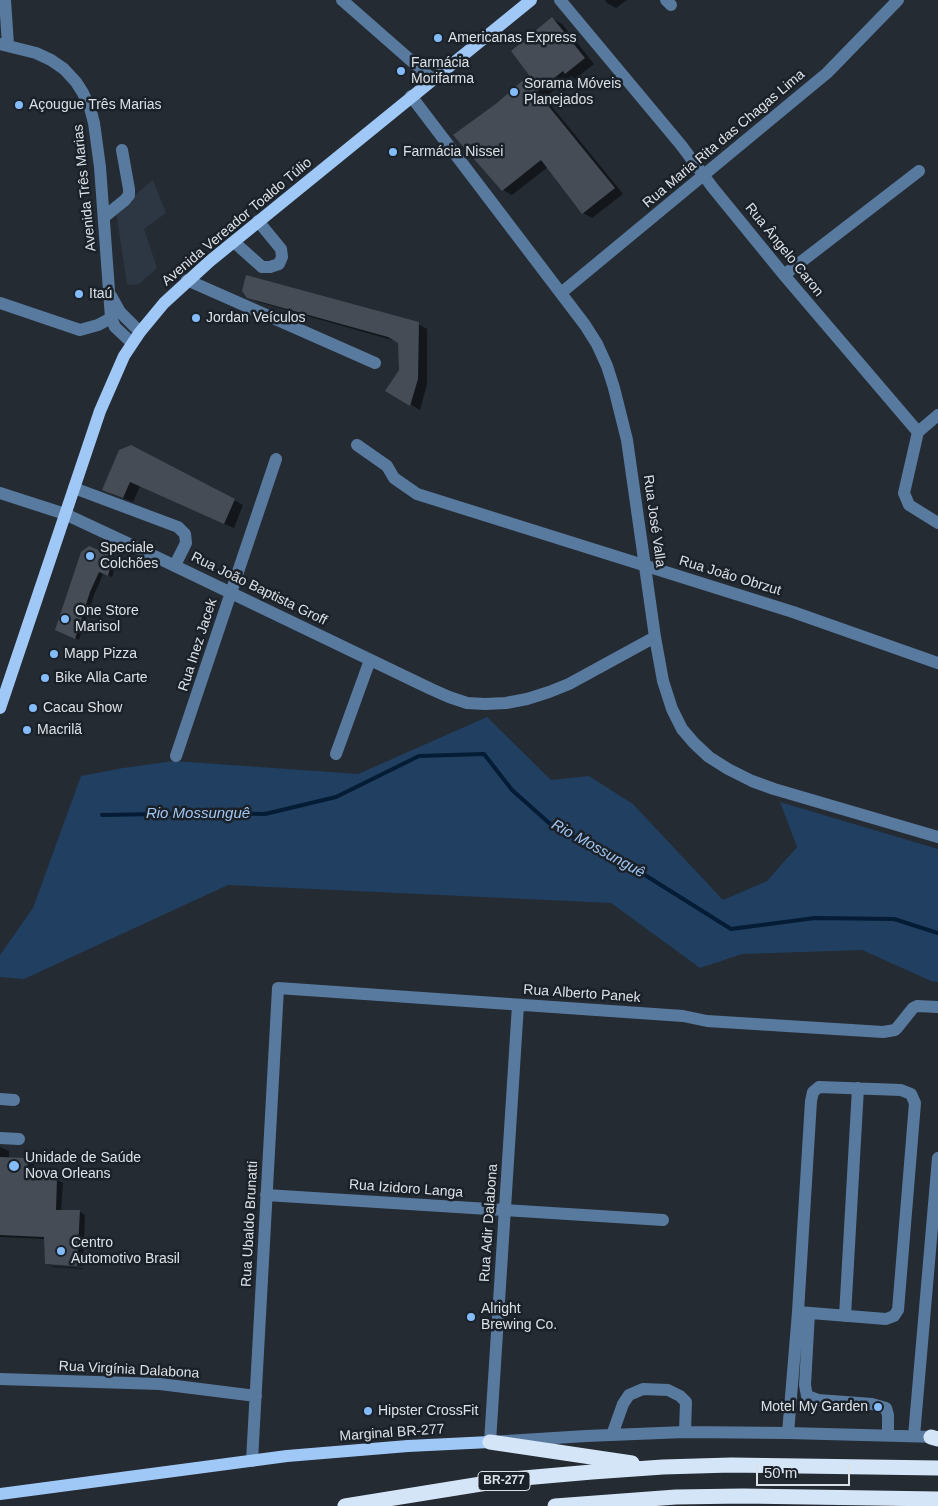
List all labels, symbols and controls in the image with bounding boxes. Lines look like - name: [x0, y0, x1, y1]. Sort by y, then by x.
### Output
- place label: Americanas Express: [448, 30, 576, 46]
- marker: Americanas Express: [432, 32, 444, 44]
- place label: Farmácia Morifarma: [411, 55, 474, 88]
- marker: Farmácia Morifarma: [395, 65, 407, 77]
- street label: Rua Maria Rita das Chagas Lima: [640, 66, 808, 212]
- place label: Sorama Móveis Planejados: [524, 76, 621, 108]
- marker: Sorama Móveis Planejados: [508, 86, 520, 98]
- place label: Açougue Três Marias: [29, 97, 162, 113]
- marker: Açougue Três Marias: [13, 99, 25, 111]
- street label: Avenida Três Marias: [70, 124, 100, 252]
- place label: Farmácia Nissei: [403, 144, 503, 160]
- marker: Farmácia Nissei: [387, 146, 399, 158]
- street label: Avenida Vereador Toaldo Túlio: [159, 154, 315, 290]
- street label: Rua Ângelo Caron: [741, 200, 827, 300]
- place label: Itaú: [89, 286, 112, 302]
- marker: Itaú: [73, 288, 85, 300]
- place label: Jordan Veículos: [206, 310, 306, 326]
- marker: Jordan Veículos: [190, 312, 202, 324]
- street label: Rua José Valla: [639, 474, 669, 568]
- place label: Speciale Colchões: [100, 540, 158, 572]
- street label: Rua João Baptista Groff: [188, 549, 330, 629]
- marker: Speciale Colchões: [84, 550, 96, 562]
- street label: Rua João Obrzut: [677, 552, 783, 600]
- street label: Rua Inez Jacek: [175, 597, 221, 693]
- place label: One Store Marisol: [75, 603, 139, 636]
- marker: One Store Marisol: [59, 613, 71, 625]
- place label: Mapp Pizza: [64, 646, 137, 662]
- marker: Mapp Pizza: [48, 648, 60, 660]
- place label: Bike Alla Carte: [55, 670, 148, 686]
- marker: Bike Alla Carte: [39, 672, 51, 684]
- place label: Cacau Show: [43, 700, 122, 716]
- marker: Cacau Show: [27, 702, 39, 714]
- place label: Macrilã: [37, 722, 82, 738]
- marker: Macrilã: [21, 724, 33, 736]
- water label: Rio Mossunguê: [146, 805, 250, 823]
- water label: Rio Mossunguê: [548, 816, 648, 882]
- street label: Rua Alberto Panek: [523, 982, 641, 1006]
- place label: Unidade de Saúde Nova Orleans: [25, 1150, 141, 1182]
- marker: Unidade de Saúde Nova Orleans: [7, 1159, 21, 1173]
- street label: Rua Ubaldo Brunatti: [238, 1161, 262, 1287]
- street label: Rua Adir Dalabona: [476, 1163, 502, 1283]
- street label: Rua Izidoro Langa: [348, 1177, 464, 1201]
- place label: Centro Automotivo Brasil: [71, 1235, 180, 1268]
- marker: Centro Automotivo Brasil: [55, 1245, 67, 1257]
- place label: Alright Brewing Co.: [481, 1301, 557, 1334]
- marker: Alright Brewing Co.: [465, 1311, 477, 1323]
- street label: Rua Virgínia Dalabona: [58, 1358, 200, 1382]
- place label: Motel My Garden: [761, 1399, 868, 1415]
- marker: Motel My Garden: [872, 1401, 884, 1413]
- place label: Hipster CrossFit: [378, 1403, 478, 1419]
- marker: Hipster CrossFit: [362, 1405, 374, 1417]
- street label: Marginal BR-277: [339, 1421, 445, 1445]
- scale bar: [758, 1454, 852, 1486]
- text: 50 m: [764, 1464, 797, 1481]
- road number: BR-277: [478, 1472, 530, 1490]

